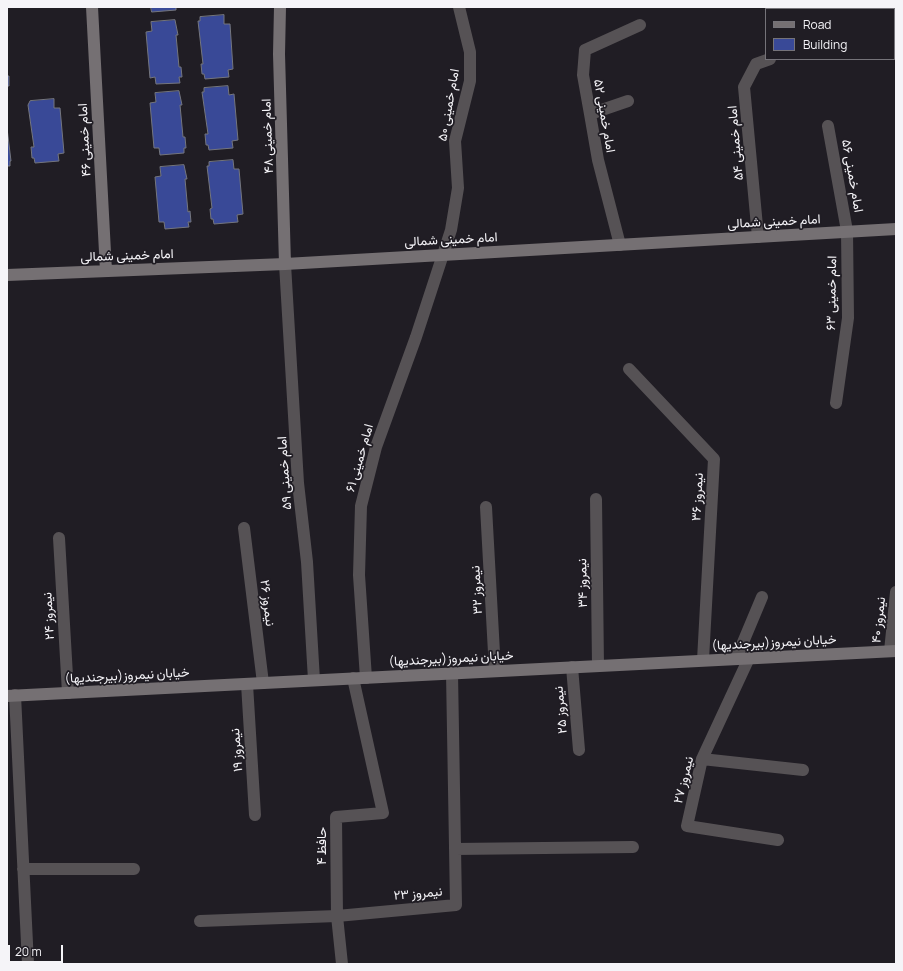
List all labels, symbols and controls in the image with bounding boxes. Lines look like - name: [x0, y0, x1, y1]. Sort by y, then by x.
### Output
- legend: [765, 8, 895, 60]
- text: Road: [803, 16, 831, 33]
- text: Building: [803, 36, 847, 53]
- street label: امام خمینی ۵۰: [435, 68, 463, 142]
- street label: امام خمینی ۵۲: [590, 78, 618, 154]
- street label: امام خمینی ۴۸: [259, 98, 277, 174]
- street label: امام خمینی ۴۶: [75, 103, 95, 177]
- street label: امام خمینی ۵۴: [725, 105, 747, 181]
- street label: امام خمینی ۵۶: [838, 138, 866, 214]
- street label: امام خمینی شمالی: [727, 212, 821, 232]
- street label: امام خمینی شمالی: [404, 230, 498, 250]
- street label: امام خمینی شمالی: [80, 247, 174, 265]
- street label: امام خمینی ۶۳: [824, 255, 840, 331]
- street label: امام خمینی ۶۱: [343, 422, 377, 494]
- street label: امام خمینی ۵۹: [275, 436, 295, 510]
- street label: نیمروز ۳۶: [689, 472, 707, 522]
- street label: نیمروز ۳۴: [575, 558, 591, 608]
- street label: نیمروز ۳۲: [468, 565, 486, 615]
- street label: نیمروز ۲۶: [256, 579, 278, 627]
- street label: نیمروز ۲۴: [40, 592, 58, 640]
- street label: نیمروز ۴۰: [869, 596, 889, 644]
- street label: خیابان نیمروز(بیرجندیها): [711, 632, 837, 654]
- street label: خیابان نیمروز(بیرجندیها): [388, 648, 514, 670]
- street label: خیابان نیمروز(بیرجندیها): [64, 665, 190, 687]
- street label: نیمروز ۲۵: [551, 685, 571, 735]
- street label: نیمروز ۱۹: [228, 728, 246, 772]
- street label: نیمروز ۲۷: [671, 755, 697, 805]
- street label: حافظ ۴: [314, 827, 330, 865]
- street label: نیمروز ۲۳: [393, 884, 443, 904]
- scale bar: [10, 937, 65, 963]
- text: 20 m: [15, 943, 42, 960]

